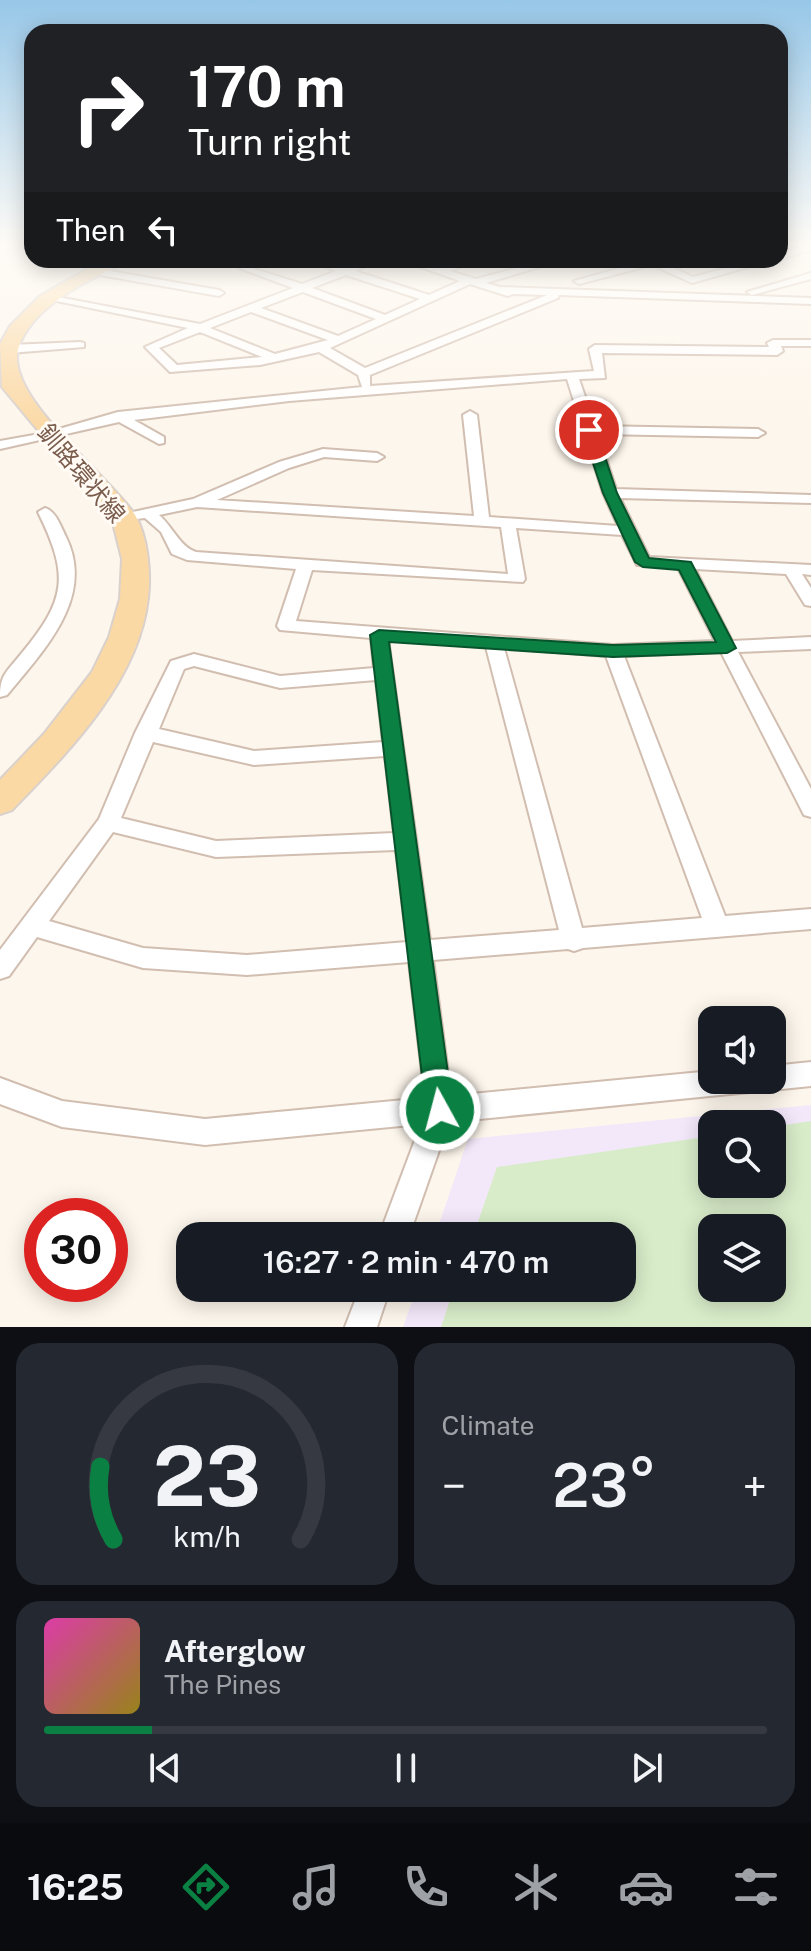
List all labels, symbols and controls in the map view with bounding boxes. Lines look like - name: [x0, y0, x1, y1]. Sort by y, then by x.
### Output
- text: 170 m: [188, 54, 345, 120]
- icon: right: [56, 56, 160, 160]
- text: Turn right: [188, 121, 351, 163]
- icon: left: [141, 208, 185, 252]
- text: Then: [56, 212, 125, 248]
- pin: [555, 396, 623, 464]
- icon: arrive: [567, 408, 611, 452]
- street label: 釧路環状線: [33, 418, 131, 528]
- map controls: [698, 1006, 786, 1302]
- button: sound: [698, 1006, 786, 1094]
- position arrow: [398, 1068, 482, 1152]
- button: search: [698, 1110, 786, 1198]
- speed limit sign: 30: [24, 1198, 128, 1302]
- button: layers: [698, 1214, 786, 1302]
- text: 16:27 · 2 min · 470 m: [263, 1244, 549, 1280]
- text: Climate: [442, 1410, 535, 1441]
- text: 23: [153, 1427, 261, 1525]
- text: 23°: [552, 1450, 656, 1521]
- text: −: [442, 1460, 466, 1512]
- text: +: [743, 1460, 767, 1512]
- text: km/h: [173, 1520, 240, 1553]
- text: Afterglow: [164, 1633, 306, 1669]
- text: The Pines: [164, 1669, 281, 1700]
- icon: previous: [143, 1746, 187, 1790]
- icon: pause: [384, 1746, 428, 1790]
- icon: next: [625, 1746, 669, 1790]
- icon: directions: [178, 1859, 234, 1915]
- icon: music: [288, 1859, 344, 1915]
- icon: phone: [398, 1859, 454, 1915]
- icon: climate: [508, 1859, 564, 1915]
- icon: car: [618, 1859, 674, 1915]
- icon: filters: [728, 1859, 784, 1915]
- text: 16:25: [27, 1866, 124, 1908]

